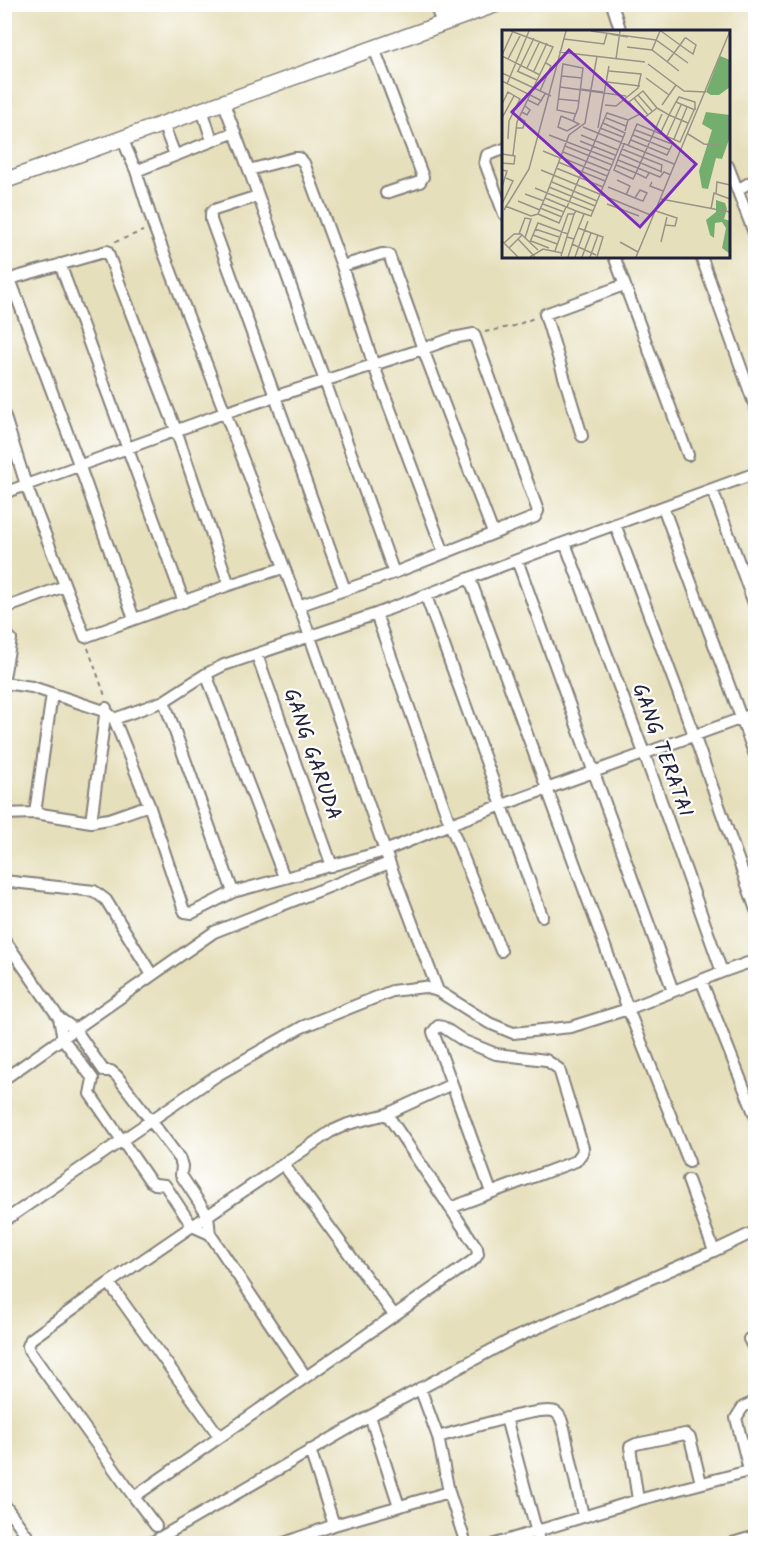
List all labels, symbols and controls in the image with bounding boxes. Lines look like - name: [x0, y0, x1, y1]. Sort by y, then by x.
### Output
- inset map: [502, 30, 730, 258]
- street label: GANG TERATAI: [622, 679, 701, 822]
- street label: GANG GARUDA: [274, 684, 350, 825]

